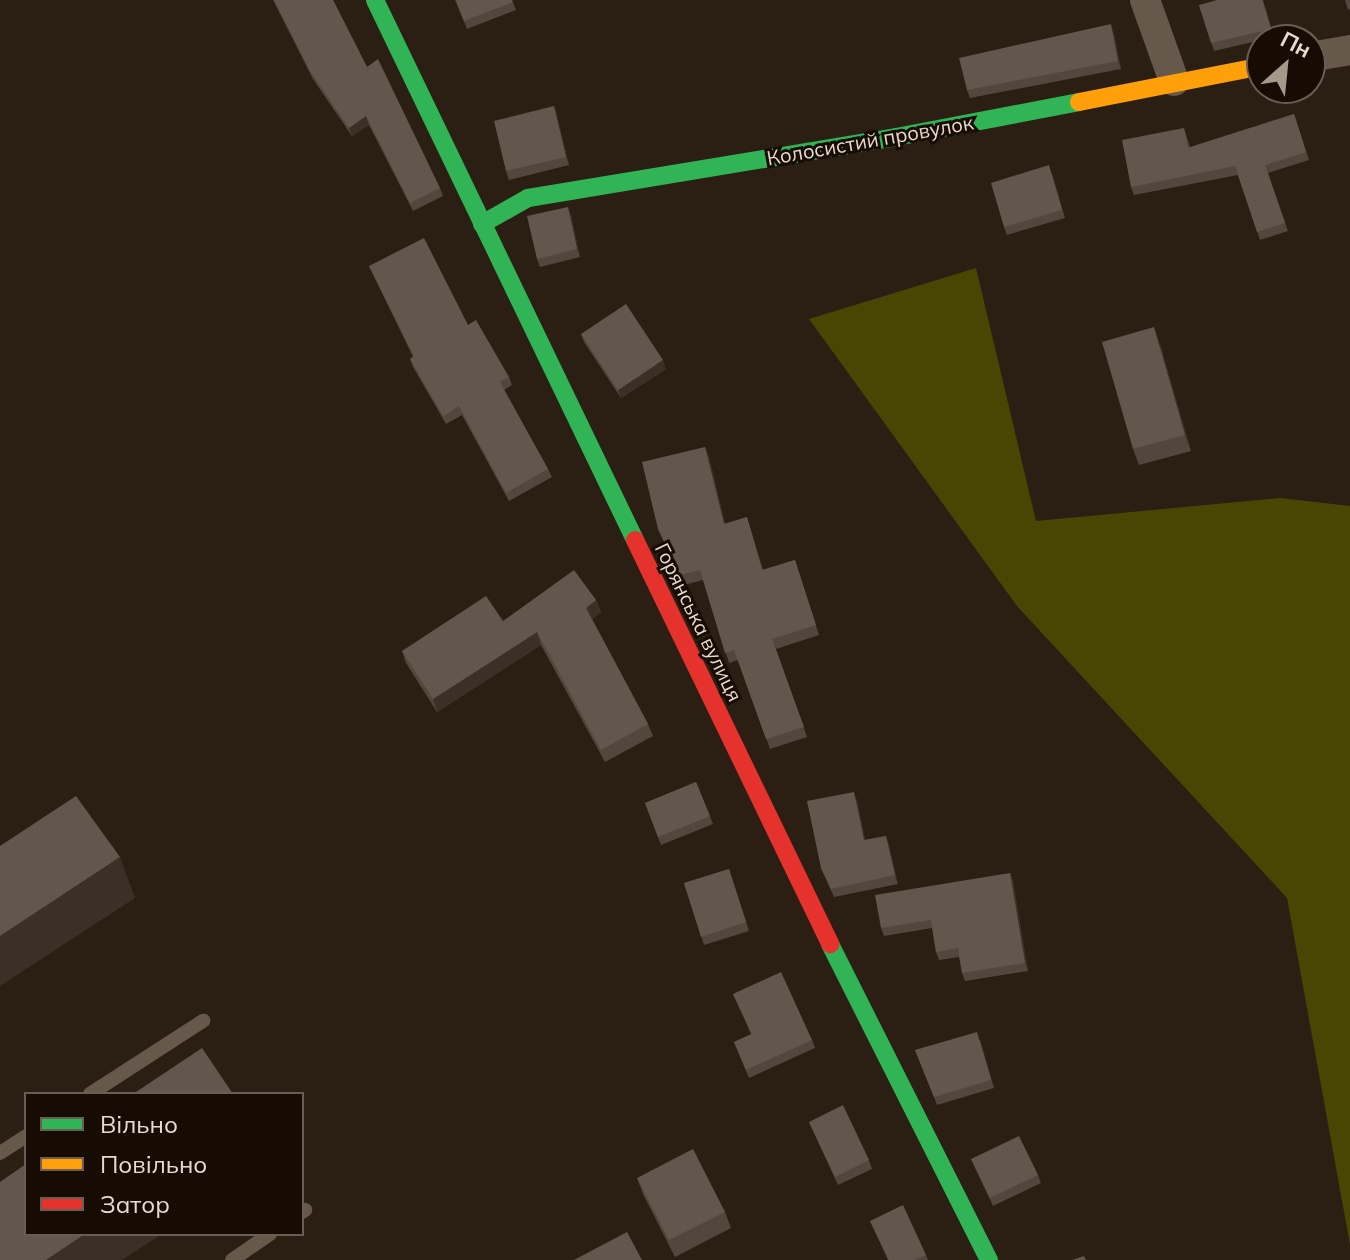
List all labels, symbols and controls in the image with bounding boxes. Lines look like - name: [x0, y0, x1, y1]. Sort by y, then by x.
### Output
- north arrow: [1246, 24, 1326, 104]
- text: Пн: [1276, 25, 1316, 64]
- street label: Колосистий провулок: [765, 110, 975, 170]
- street label: Горянська вулиця: [650, 539, 748, 705]
- legend: [24, 1092, 304, 1236]
- text: Вільно: [100, 1109, 178, 1139]
- text: Повільно: [100, 1149, 207, 1179]
- text: Затор: [100, 1189, 170, 1219]

